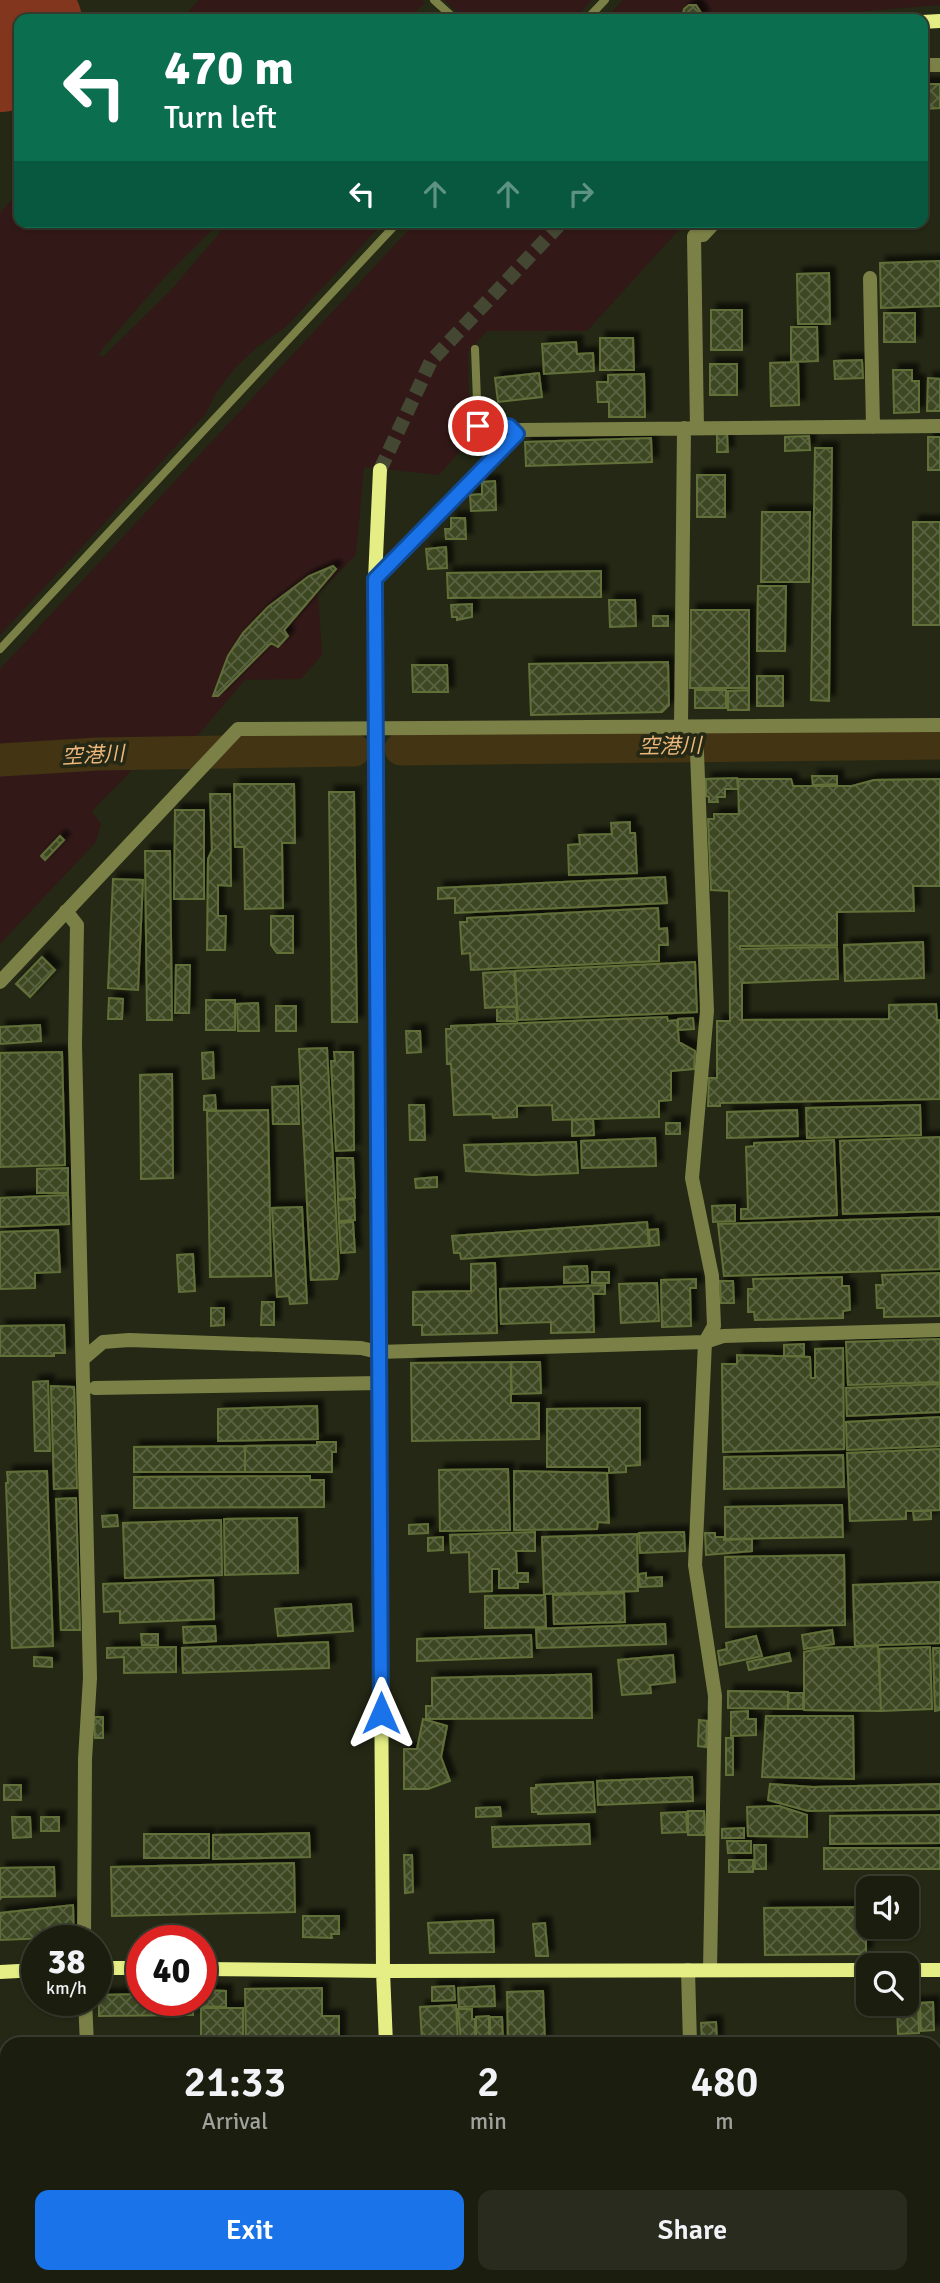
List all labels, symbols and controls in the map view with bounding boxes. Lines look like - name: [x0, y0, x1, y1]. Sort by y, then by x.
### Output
- text: 470 m: [164, 38, 294, 98]
- icon: left: [49, 42, 140, 133]
- text: Turn left: [164, 98, 277, 137]
- icon: left: [343, 175, 381, 213]
- icon: ahead: [416, 175, 454, 213]
- icon: ahead: [489, 175, 527, 213]
- icon: right: [562, 175, 600, 213]
- pin: [448, 396, 508, 456]
- icon: arrive: [459, 407, 497, 445]
- water label: 空港川: [638, 732, 704, 760]
- water label: 空港川: [61, 740, 127, 770]
- position arrow: [344, 1676, 418, 1750]
- map controls: [856, 1876, 919, 2016]
- button: sound: [856, 1876, 919, 1939]
- speed limit sign: 40: [126, 1925, 217, 2016]
- text: 38: [48, 1940, 85, 1983]
- button: search: [856, 1953, 919, 2016]
- text: km/h: [46, 1977, 87, 1999]
- text: 21:33: [184, 2057, 286, 2108]
- text: 2: [477, 2057, 500, 2108]
- text: 480: [690, 2057, 758, 2108]
- text: Arrival: [202, 2107, 268, 2136]
- text: min: [470, 2107, 507, 2136]
- text: m: [715, 2107, 734, 2136]
- button: Exit: [35, 2190, 464, 2270]
- button: Share: [478, 2190, 907, 2270]

